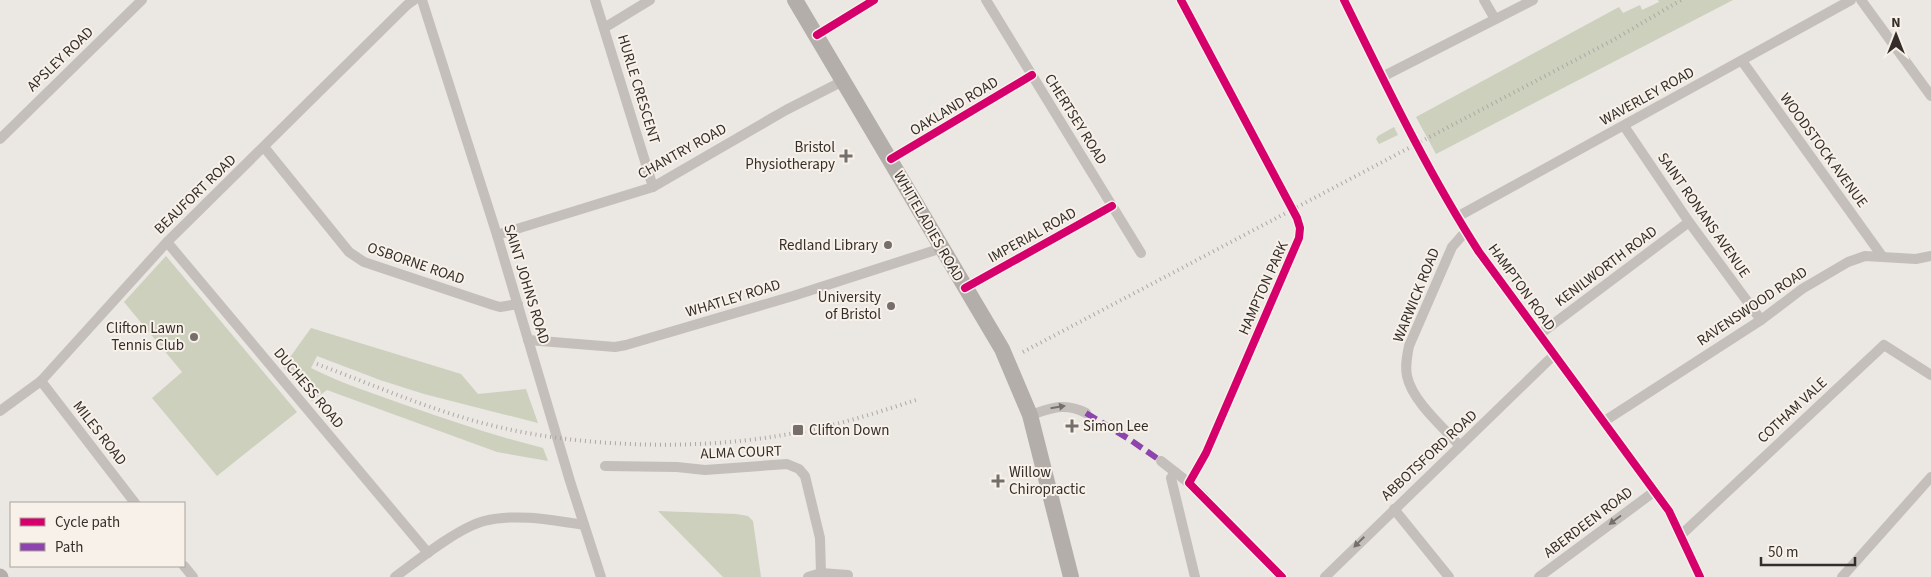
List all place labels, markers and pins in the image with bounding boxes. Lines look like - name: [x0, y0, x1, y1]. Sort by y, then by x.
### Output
- place label: Bristol Physiotherapy: [745, 137, 835, 175]
- marker: Bristol Physiotherapy: [839, 149, 853, 163]
- place label: Redland Library: [779, 235, 878, 256]
- marker: Redland Library: [882, 239, 894, 251]
- place label: University of Bristol: [818, 287, 881, 325]
- marker: University of Bristol: [885, 300, 897, 312]
- place label: Clifton Lawn Tennis Club: [106, 318, 184, 356]
- marker: Clifton Lawn Tennis Club: [188, 331, 200, 343]
- place label: Simon Lee: [1083, 416, 1148, 437]
- marker: Simon Lee: [1065, 419, 1079, 433]
- place label: Clifton Down: [809, 420, 889, 441]
- marker: Clifton Down: [791, 423, 805, 437]
- place label: Willow Chiropractic: [1009, 462, 1086, 500]
- marker: Willow Chiropractic: [991, 474, 1005, 488]

